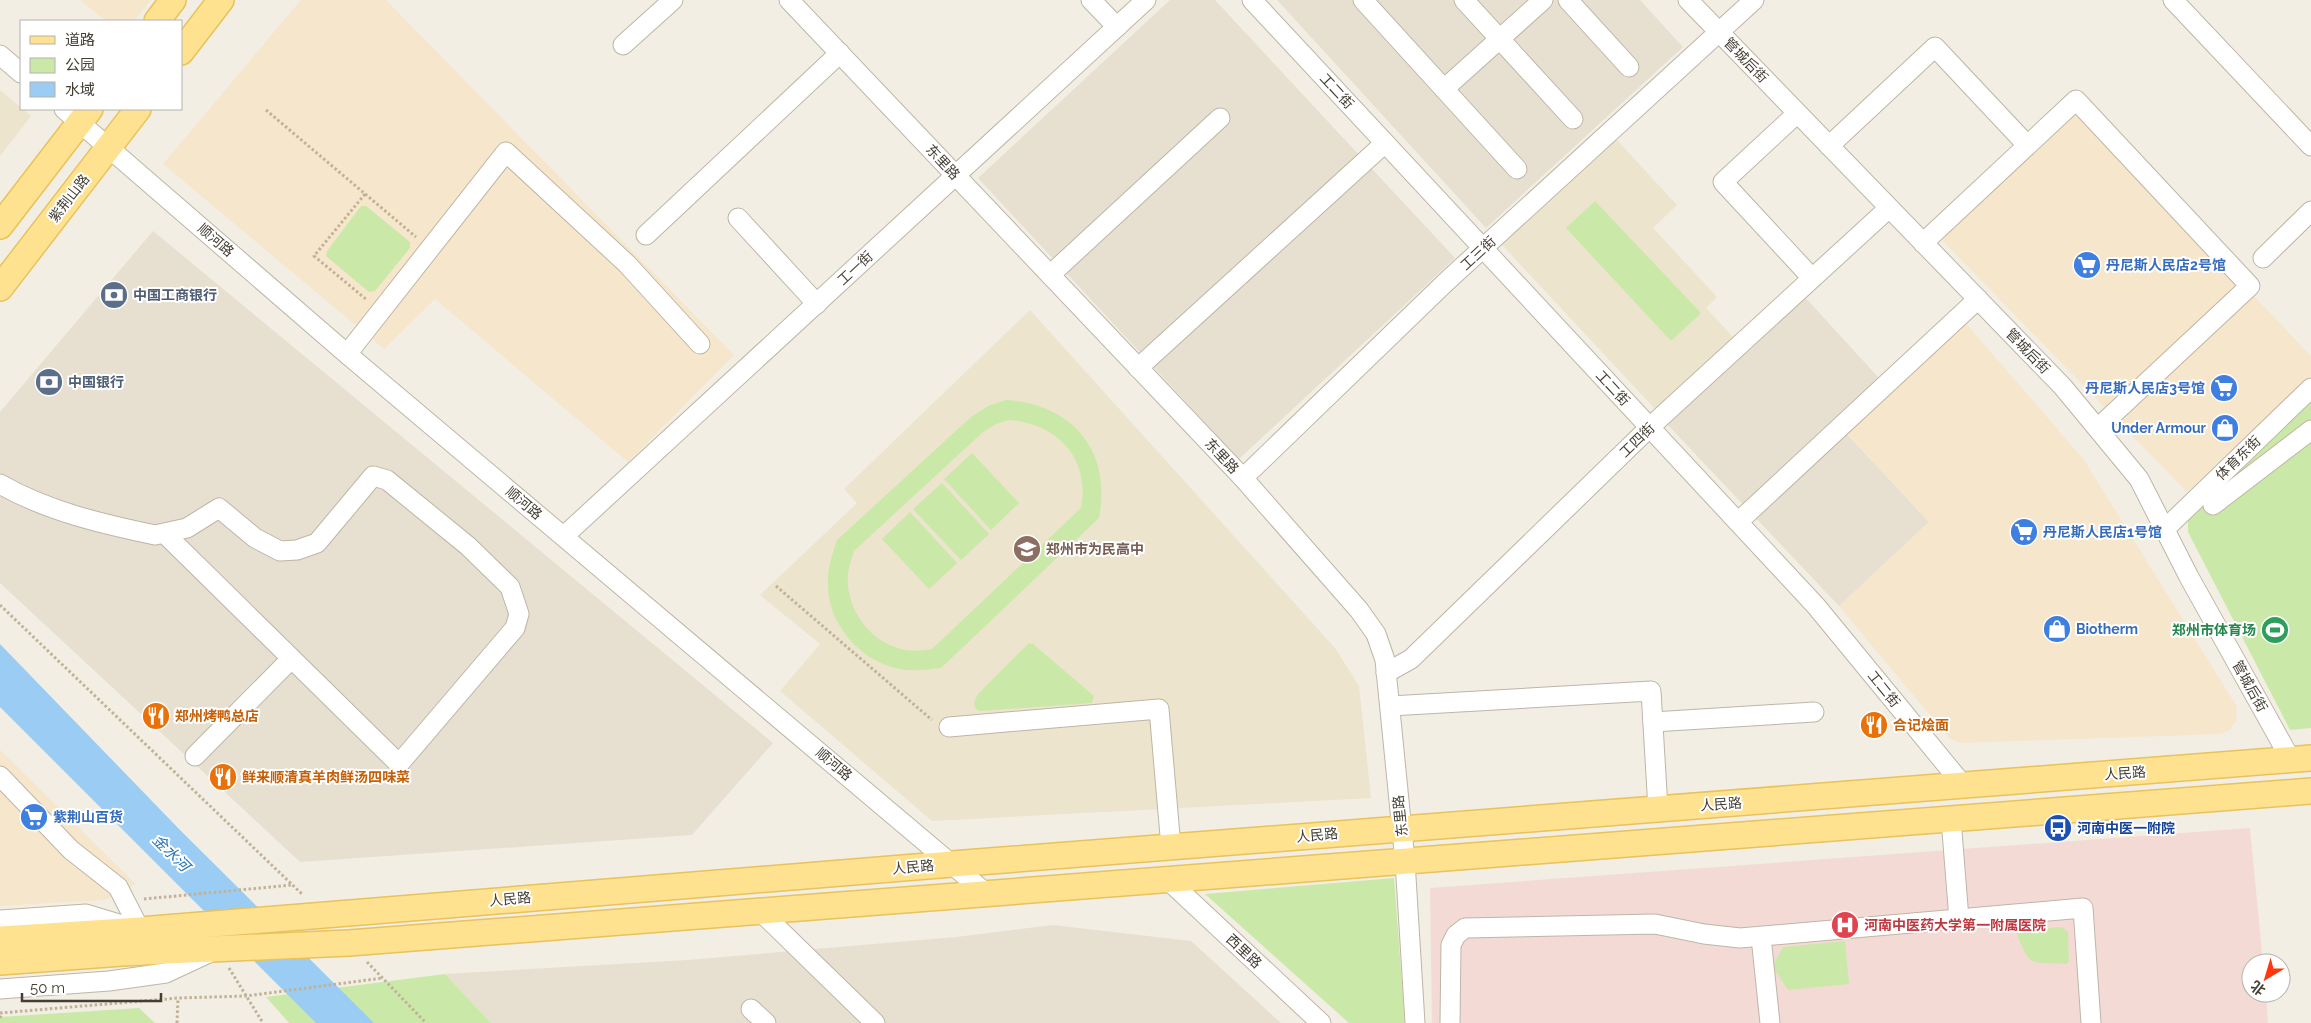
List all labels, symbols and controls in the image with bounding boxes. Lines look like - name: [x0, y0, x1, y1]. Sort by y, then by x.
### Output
- legend: [20, 20, 182, 110]
- text: 道路: [65, 31, 95, 49]
- street label: 管城后街: [1721, 34, 1771, 86]
- text: 公园: [65, 56, 95, 74]
- street label: 工二街: [1317, 70, 1357, 112]
- text: 水域: [65, 81, 95, 99]
- street label: 东里路: [923, 141, 963, 183]
- street label: 紫荆山路: [45, 171, 93, 225]
- street label: 顺河路: [195, 220, 237, 260]
- street label: 工三街: [1457, 233, 1499, 273]
- street label: 工一街: [834, 248, 876, 288]
- supermarket icon: 丹尼斯人民店2号馆: [2072, 250, 2102, 280]
- place label: 丹尼斯人民店2号馆: [2106, 257, 2226, 273]
- bank icon: 中国工商银行: [99, 280, 129, 310]
- place label: 中国工商银行: [133, 287, 217, 303]
- street label: 管城后街: [2003, 325, 2053, 377]
- bank icon: 中国银行: [34, 367, 64, 397]
- street label: 工二街: [1593, 367, 1633, 409]
- supermarket icon: 丹尼斯人民店3号馆: [2209, 373, 2239, 403]
- place label: 中国银行: [68, 374, 124, 390]
- place label: 丹尼斯人民店3号馆: [2085, 380, 2205, 396]
- shop icon: Under Armour: [2210, 413, 2240, 443]
- street label: 工四街: [1616, 420, 1658, 460]
- place label: Under Armour: [2111, 420, 2207, 436]
- street label: 体育东街: [2212, 433, 2264, 483]
- street label: 东里路: [1202, 435, 1242, 477]
- street label: 顺河路: [503, 483, 545, 523]
- supermarket icon: 丹尼斯人民店1号馆: [2009, 517, 2039, 547]
- place label: 丹尼斯人民店1号馆: [2043, 524, 2162, 540]
- school or university icon: 郑州市为民高中: [1012, 534, 1042, 564]
- place label: 郑州市为民高中: [1046, 541, 1144, 557]
- shop icon: Biotherm: [2042, 614, 2072, 644]
- sports icon: 郑州市体育场: [2260, 615, 2290, 645]
- place label: Biotherm: [2076, 621, 2138, 637]
- place label: 郑州市体育场: [2172, 622, 2256, 638]
- street label: 管城后街: [2229, 658, 2271, 714]
- street label: 工二街: [1865, 668, 1903, 710]
- restaurant icon: 郑州烤鸭总店: [141, 701, 171, 731]
- place label: 郑州烤鸭总店: [175, 708, 259, 724]
- restaurant icon: 合记烩面: [1859, 710, 1889, 740]
- place label: 合记烩面: [1893, 717, 1949, 733]
- street label: 顺河路: [813, 744, 855, 784]
- restaurant icon: 鲜来顺清真羊肉鲜汤四味菜: [208, 762, 238, 792]
- street label: 人民路: [2103, 764, 2147, 782]
- place label: 鲜来顺清真羊肉鲜汤四味菜: [242, 769, 410, 785]
- street label: 东里路: [1390, 794, 1410, 838]
- street label: 人民路: [1699, 795, 1743, 813]
- supermarket icon: 紫荆山百货: [19, 802, 49, 832]
- place label: 紫荆山百货: [53, 809, 123, 825]
- bus stop icon: 河南中医一附院: [2043, 813, 2073, 843]
- place label: 河南中医一附院: [2077, 820, 2175, 836]
- street label: 人民路: [1295, 825, 1339, 845]
- water label: 金水河: [149, 831, 195, 877]
- street label: 人民路: [891, 857, 935, 877]
- street label: 人民路: [488, 889, 532, 909]
- hospital icon: 河南中医药大学第一附属医院: [1830, 910, 1860, 940]
- place label: 河南中医药大学第一附属医院: [1864, 917, 2046, 933]
- street label: 西里路: [1223, 931, 1265, 971]
- north arrow: [2241, 953, 2291, 1003]
- scale bar: [22, 970, 161, 1002]
- text: 北: [2248, 978, 2268, 999]
- text: 50 m: [30, 979, 65, 997]

